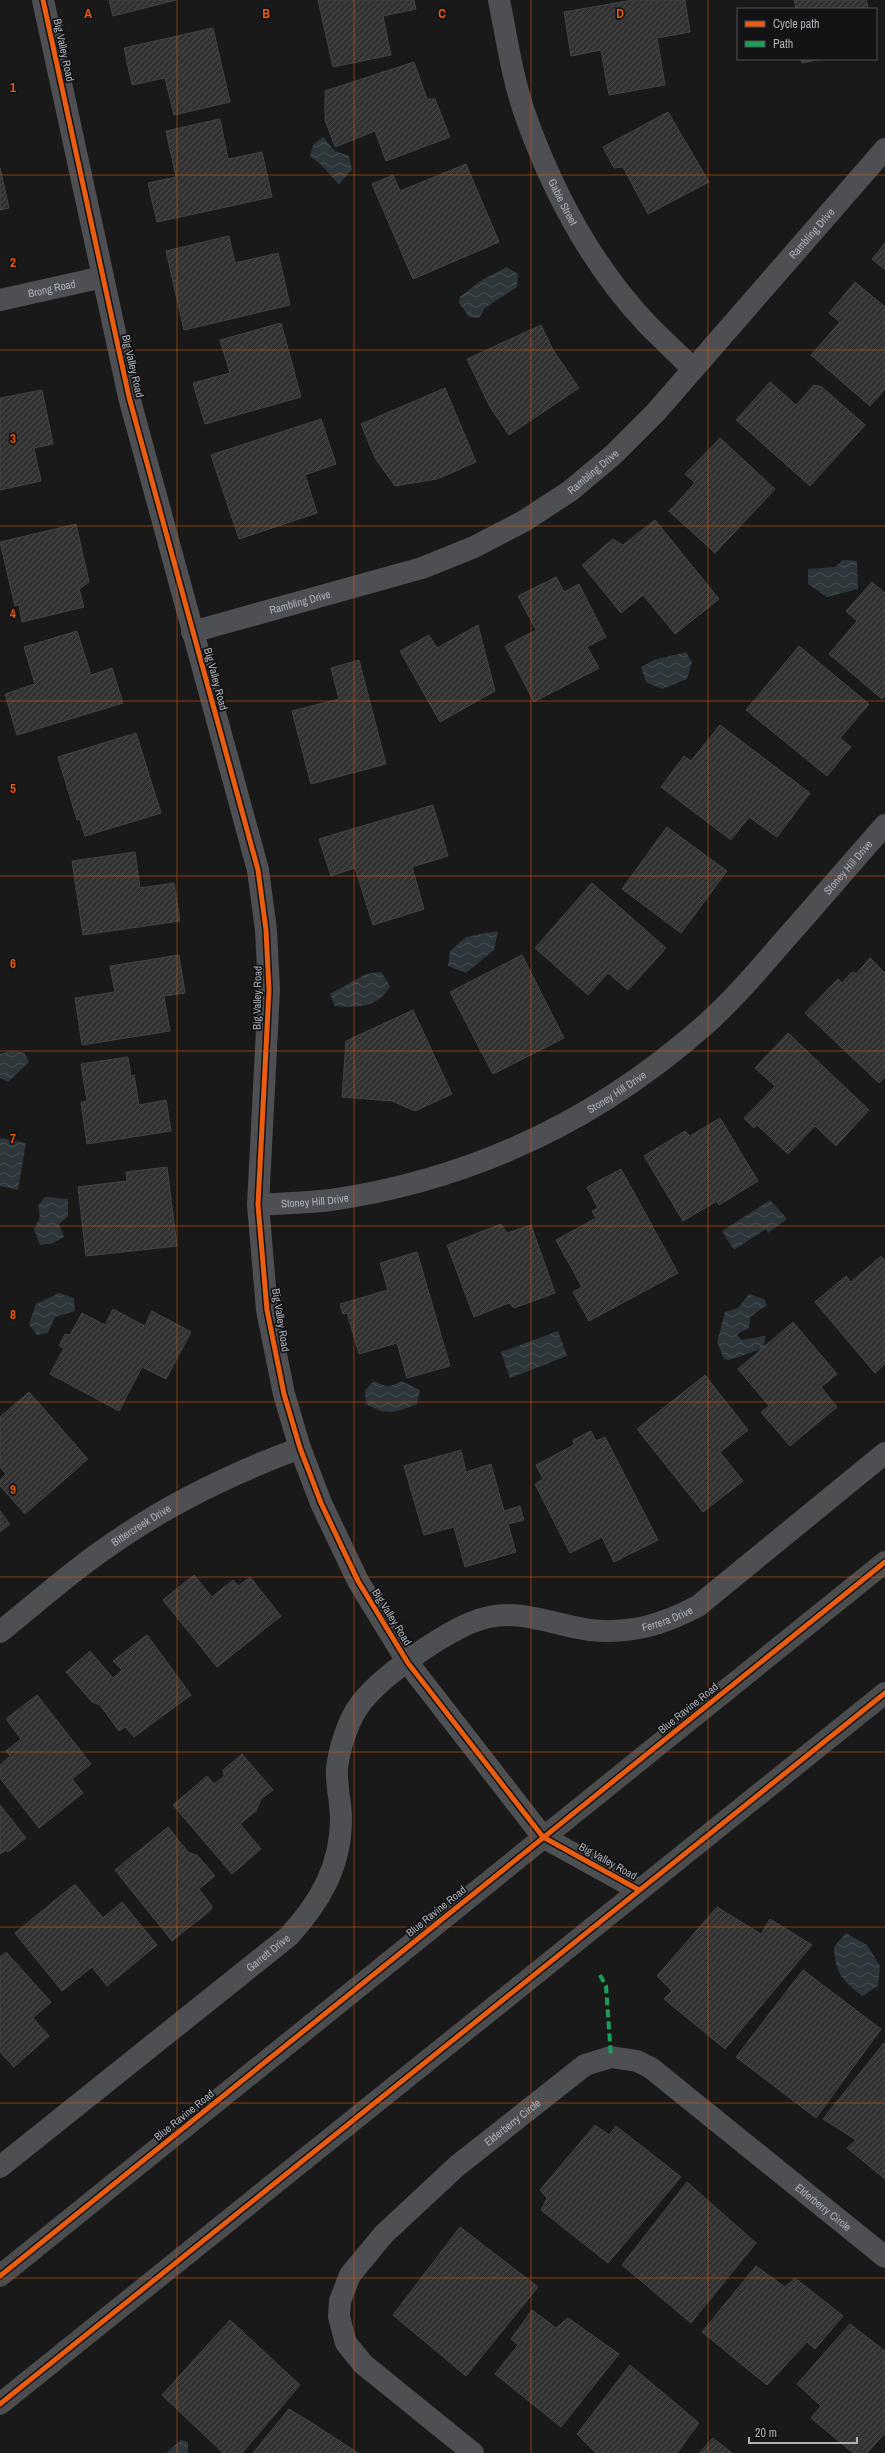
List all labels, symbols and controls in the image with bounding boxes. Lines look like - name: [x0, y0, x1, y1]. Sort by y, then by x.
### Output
- text: A: [84, 5, 92, 22]
- text: B: [262, 5, 270, 22]
- text: C: [438, 5, 446, 22]
- text: D: [616, 5, 624, 22]
- legend: [737, 8, 877, 60]
- text: Cycle path: [773, 16, 820, 32]
- street label: Big Valley Road: [50, 17, 78, 83]
- text: Path: [773, 36, 793, 52]
- text: 1: [10, 79, 16, 96]
- street label: Gable Street: [545, 176, 581, 228]
- street label: Rambling Drive: [786, 205, 838, 262]
- text: 2: [10, 254, 16, 271]
- street label: Brong Road: [27, 276, 77, 301]
- street label: Big Valley Road: [119, 333, 147, 399]
- text: 3: [10, 430, 16, 447]
- street label: Rambling Drive: [564, 446, 622, 497]
- street label: Rambling Drive: [268, 587, 332, 617]
- text: 4: [10, 605, 16, 622]
- street label: Big Valley Road: [201, 646, 231, 712]
- text: 5: [10, 780, 16, 797]
- street label: Stoney Hill Drive: [820, 837, 875, 898]
- text: 6: [10, 955, 16, 972]
- street label: Big Valley Road: [249, 966, 265, 1030]
- street label: Stoney Hill Drive: [584, 1068, 649, 1116]
- text: 7: [10, 1130, 16, 1147]
- street label: Stoney Hill Drive: [281, 1190, 350, 1211]
- street label: Big Valley Road: [269, 1287, 293, 1353]
- text: 8: [10, 1306, 16, 1323]
- text: 9: [10, 1481, 16, 1498]
- street label: Bittercreek Drive: [108, 1501, 173, 1549]
- street label: Big Valley Road: [369, 1586, 415, 1648]
- street label: Ferrera Drive: [640, 1603, 695, 1634]
- street label: Blue Ravine Road: [655, 1680, 721, 1736]
- street label: Big Valley Road: [577, 1839, 639, 1883]
- street label: Blue Ravine Road: [403, 1883, 469, 1939]
- street label: Garrett Drive: [243, 1931, 293, 1975]
- street label: Blue Ravine Road: [151, 2087, 217, 2143]
- street label: Elderberry Circle: [481, 2096, 543, 2149]
- street label: Elderberry Circle: [792, 2180, 854, 2234]
- scale bar: [749, 2419, 857, 2445]
- text: 20 m: [755, 2425, 777, 2441]

